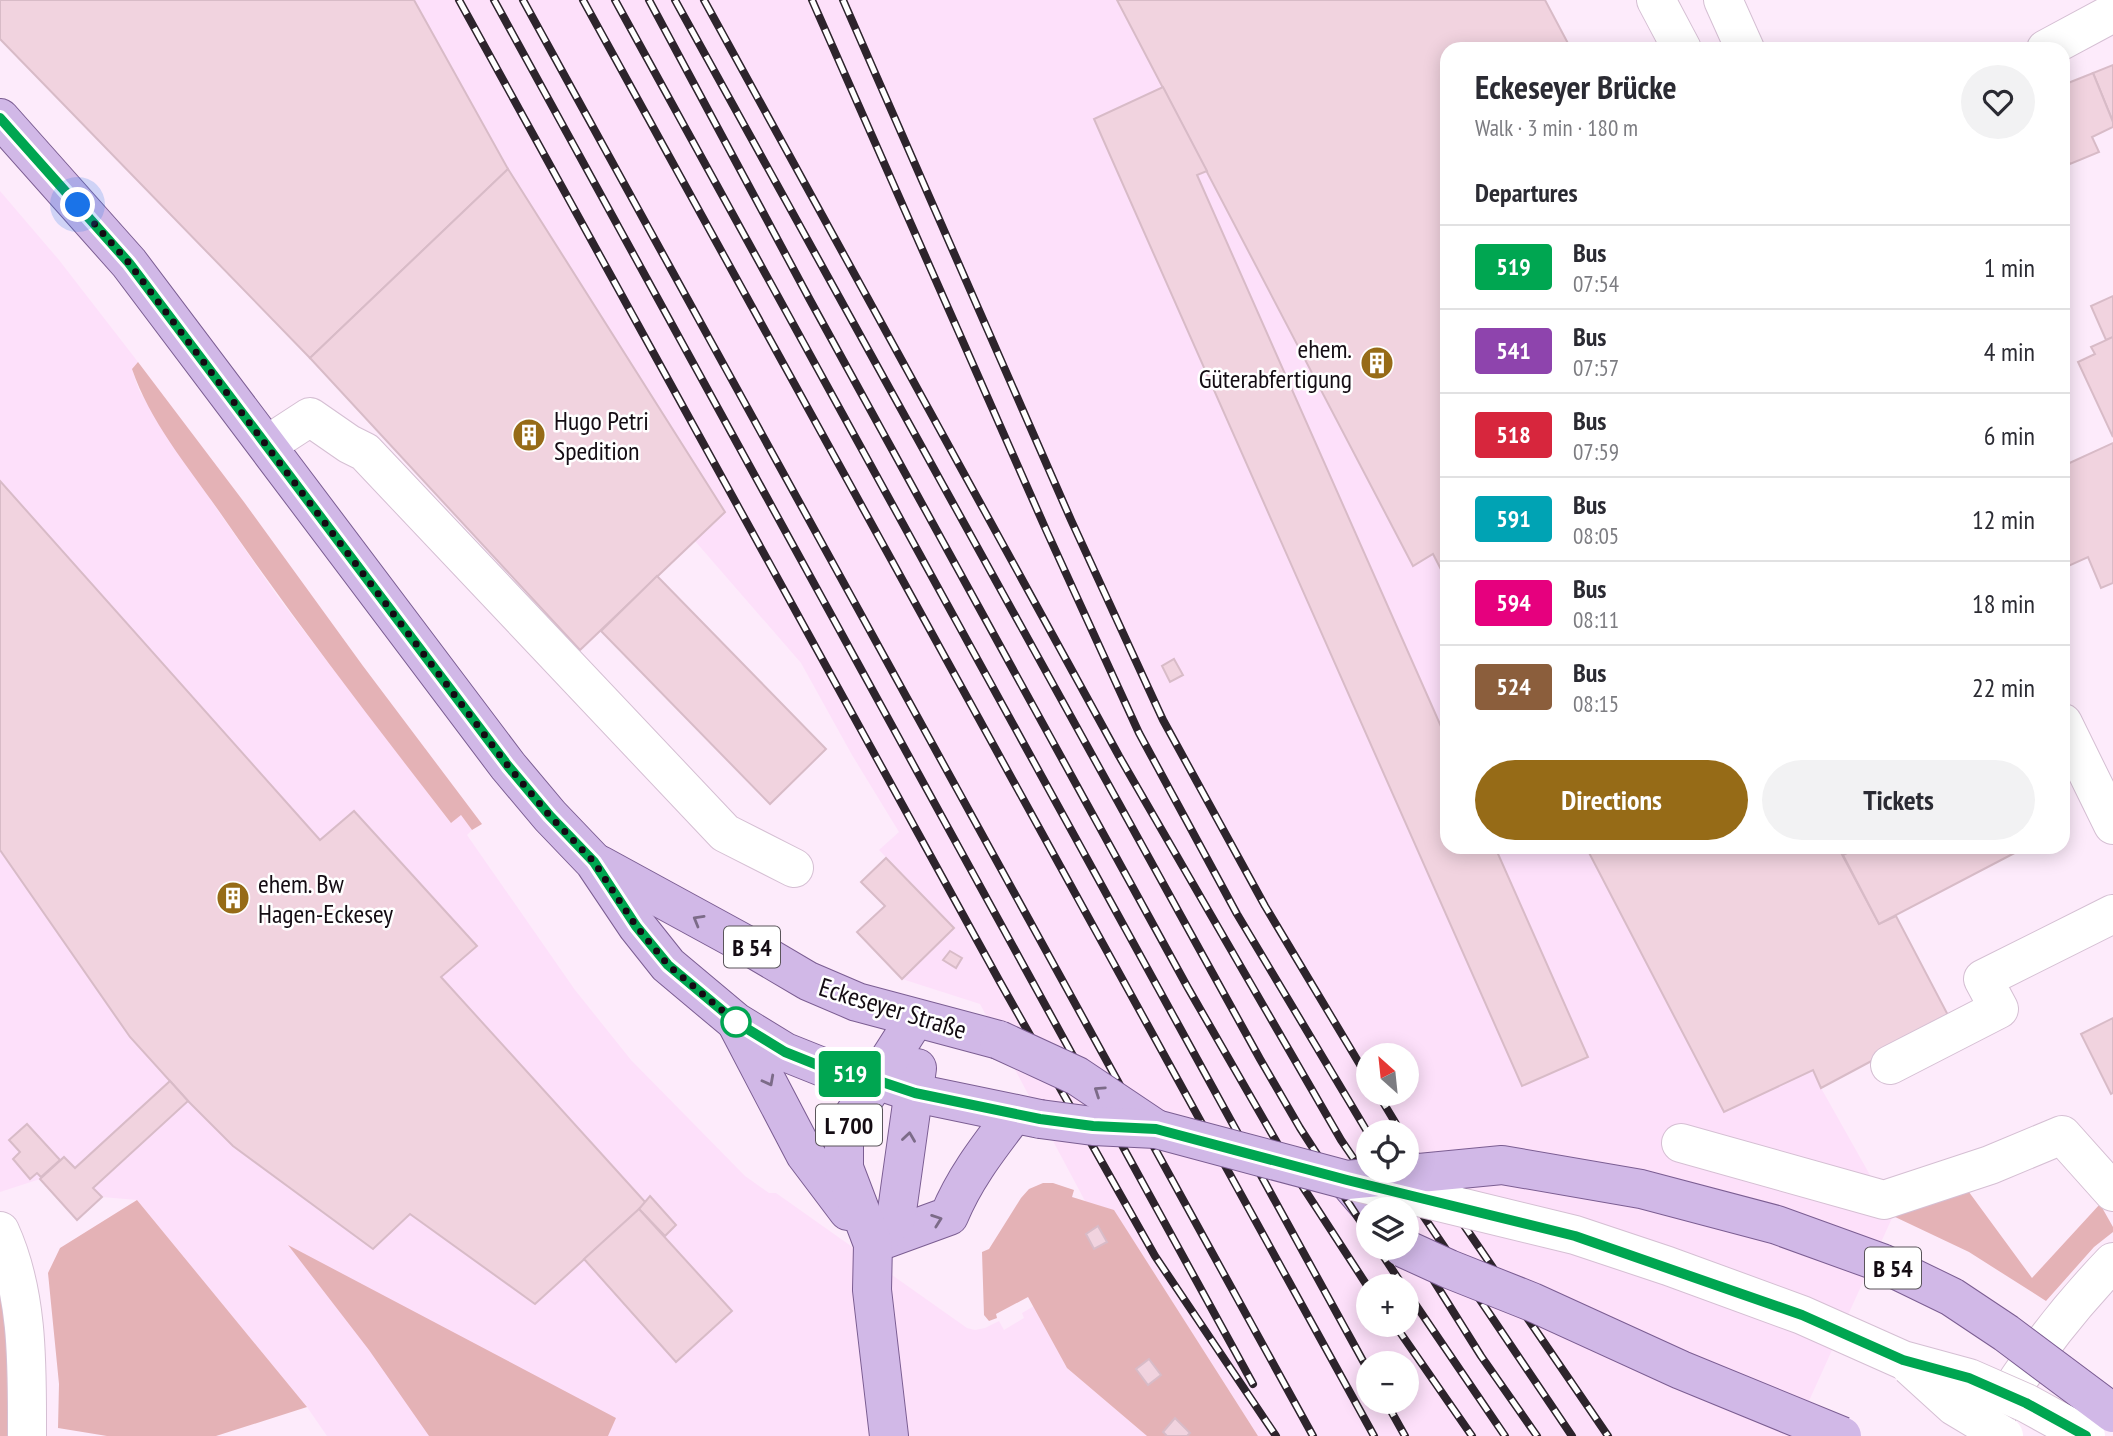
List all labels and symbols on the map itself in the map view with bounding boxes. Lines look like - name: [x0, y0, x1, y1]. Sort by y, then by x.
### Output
- your location: [60, 187, 95, 222]
- place label: ehem. Güterabfertigung: [1199, 332, 1352, 395]
- building icon: ehem. Güterabfertigung: [1358, 344, 1396, 382]
- place label: Hugo Petri Spedition: [554, 404, 649, 467]
- building icon: Hugo Petri Spedition: [510, 416, 548, 454]
- place label: ehem. Bw Hagen-Eckesey: [258, 867, 393, 930]
- building icon: ehem. Bw Hagen-Eckesey: [214, 879, 252, 917]
- one-way arrow: [693, 915, 706, 928]
- road number: B 54: [724, 926, 780, 967]
- street label: Eckeseyer Straße: [815, 970, 971, 1046]
- unlabelled marker: [721, 1007, 751, 1037]
- north arrow: [1356, 1043, 1419, 1106]
- line badge: 519: [810, 1051, 890, 1097]
- one-way arrow: [761, 1074, 774, 1087]
- one-way arrow: [1094, 1087, 1107, 1099]
- road number: L 700: [816, 1105, 882, 1146]
- one-way arrow: [901, 1131, 916, 1143]
- one-way arrow: [930, 1215, 942, 1229]
- road number: B 54: [1865, 1248, 1921, 1288]

